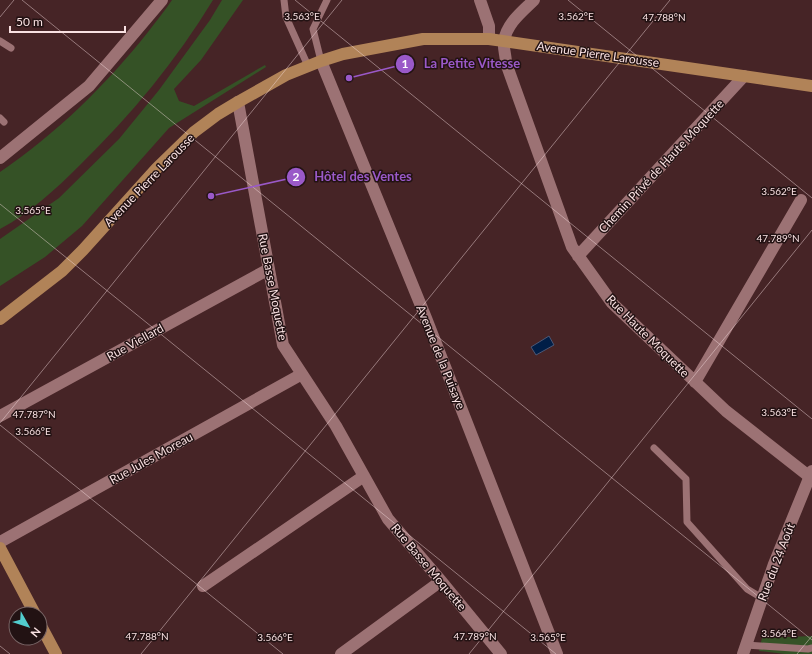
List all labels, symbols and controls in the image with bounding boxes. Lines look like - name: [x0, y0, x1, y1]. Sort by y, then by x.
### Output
- scale bar: [10, 8, 125, 34]
- text: 3.563°E: [284, 10, 320, 22]
- text: 3.562°E: [558, 10, 594, 22]
- text: 47.788°N: [642, 11, 686, 23]
- text: 50 m: [16, 14, 43, 29]
- street label: Avenue Pierre Larousse: [536, 38, 660, 70]
- callout: La Petite Vitesse: [395, 51, 528, 76]
- text: La Petite Vitesse: [424, 55, 520, 71]
- text: 1: [402, 56, 409, 71]
- street label: Chemin Privé de Haute Moquette: [595, 96, 727, 236]
- street label: Avenue Pierre Larousse: [101, 130, 197, 230]
- callout: Hôtel des Ventes: [286, 164, 420, 189]
- text: Hôtel des Ventes: [314, 168, 412, 184]
- text: 2: [293, 169, 300, 184]
- text: 3.562°E: [761, 185, 797, 197]
- text: 3.565°E: [15, 204, 51, 216]
- street label: Rue Basse Moquette: [255, 232, 291, 342]
- text: 47.789°N: [756, 232, 800, 244]
- street label: Rue Haute Moquette: [604, 292, 692, 380]
- street label: Avenue de la Puisaye: [413, 303, 469, 411]
- street label: Rue Viellard: [104, 320, 166, 364]
- text: 3.563°E: [761, 406, 797, 418]
- text: 47.787°N: [12, 408, 56, 420]
- text: 3.566°E: [15, 425, 51, 437]
- street label: Rue Jules Moreau: [107, 429, 195, 487]
- street label: Rue du 24 Août: [754, 520, 798, 603]
- street label: Rue Basse Moquette: [388, 521, 470, 613]
- north arrow: [8, 606, 48, 646]
- text: N: [28, 625, 44, 640]
- text: 3.564°E: [761, 627, 797, 639]
- text: 47.788°N: [125, 630, 169, 642]
- text: 47.789°N: [453, 630, 497, 642]
- text: 3.566°E: [257, 631, 293, 643]
- text: 3.565°E: [530, 631, 566, 643]

